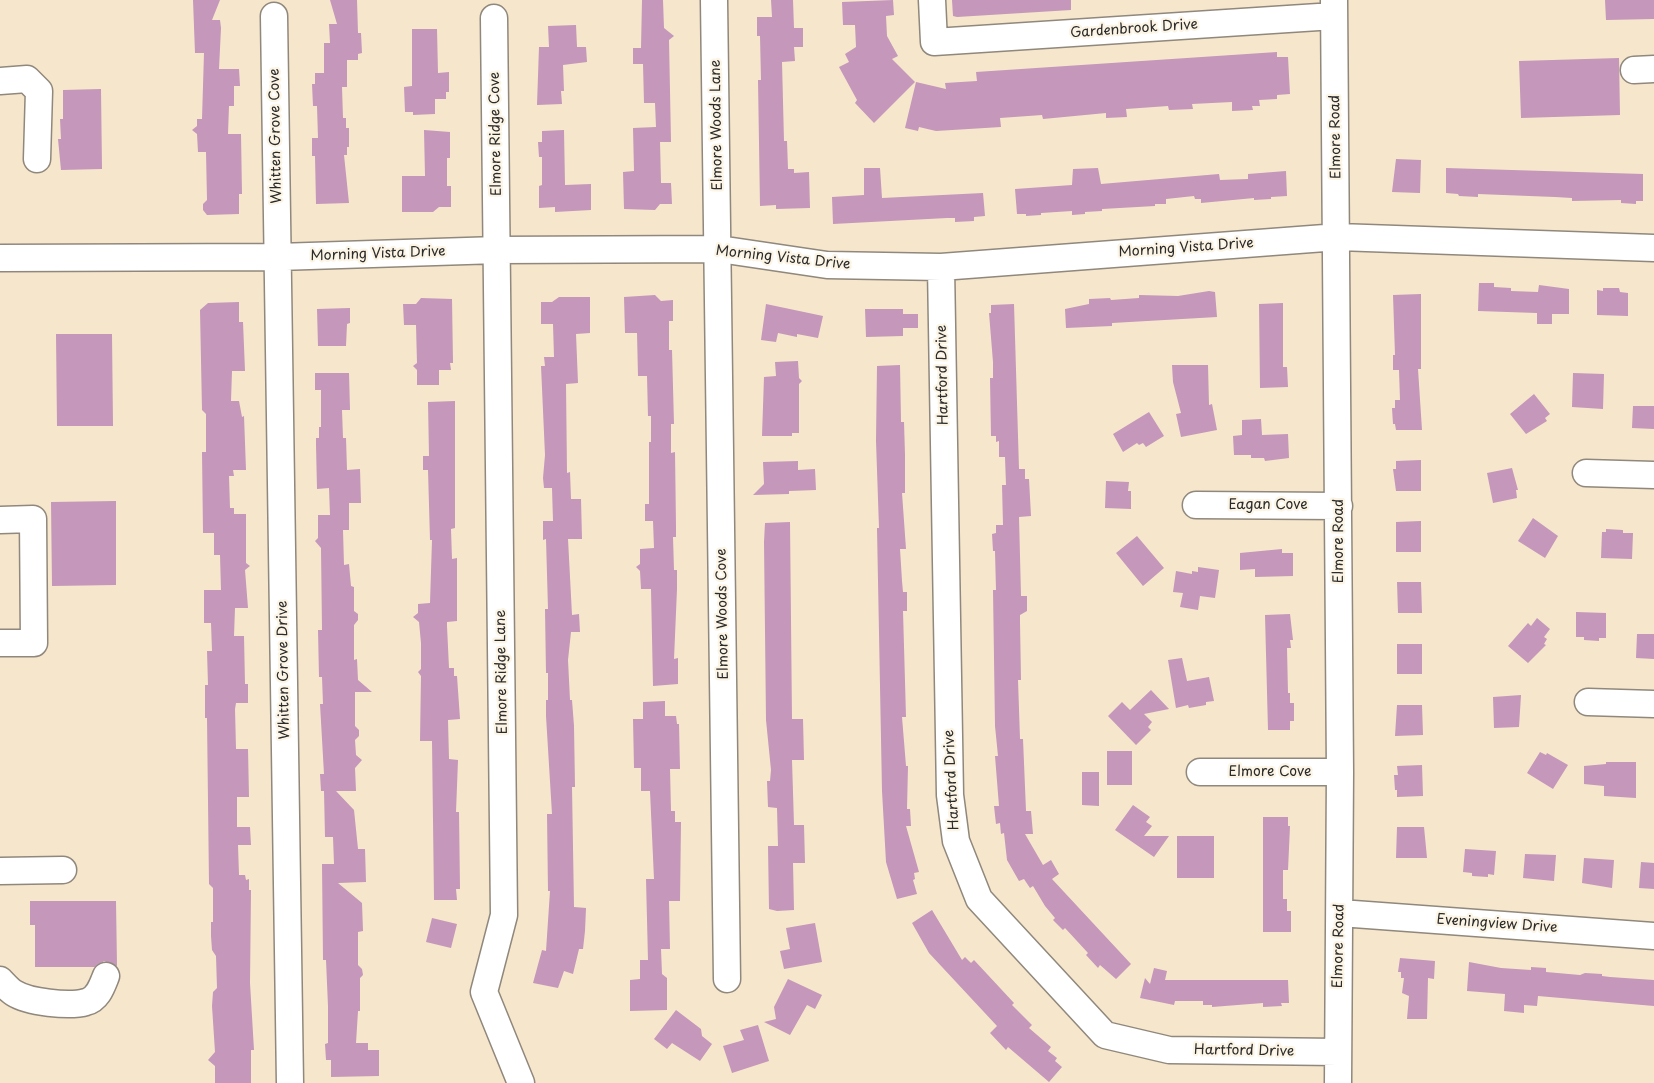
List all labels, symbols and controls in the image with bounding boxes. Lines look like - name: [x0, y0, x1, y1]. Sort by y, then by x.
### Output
- street label: Gardenbrook Drive: [1070, 16, 1198, 42]
- street label: Elmore Woods Lane: [707, 59, 727, 191]
- street label: Whitten Grove Cove: [266, 68, 286, 204]
- street label: Elmore Ridge Cove: [487, 72, 505, 196]
- street label: Elmore Road: [1327, 95, 1345, 179]
- street label: Morning Vista Drive: [1118, 235, 1254, 261]
- street label: Morning Vista Drive: [310, 243, 446, 265]
- street label: Morning Vista Drive: [715, 243, 851, 273]
- street label: Hartford Drive: [934, 325, 952, 425]
- street label: Eagan Cove: [1228, 497, 1308, 513]
- street label: Elmore Road: [1331, 499, 1347, 583]
- street label: Elmore Woods Cove: [713, 548, 733, 680]
- street label: Whitten Grove Drive: [274, 601, 294, 739]
- street label: Elmore Ridge Lane: [493, 610, 511, 734]
- street label: Hartford Drive: [941, 729, 963, 831]
- street label: Elmore Cove: [1229, 764, 1311, 780]
- street label: Elmore Road: [1330, 904, 1348, 988]
- street label: Eveningview Drive: [1436, 911, 1558, 937]
- street label: Hartford Drive: [1194, 1042, 1294, 1060]

